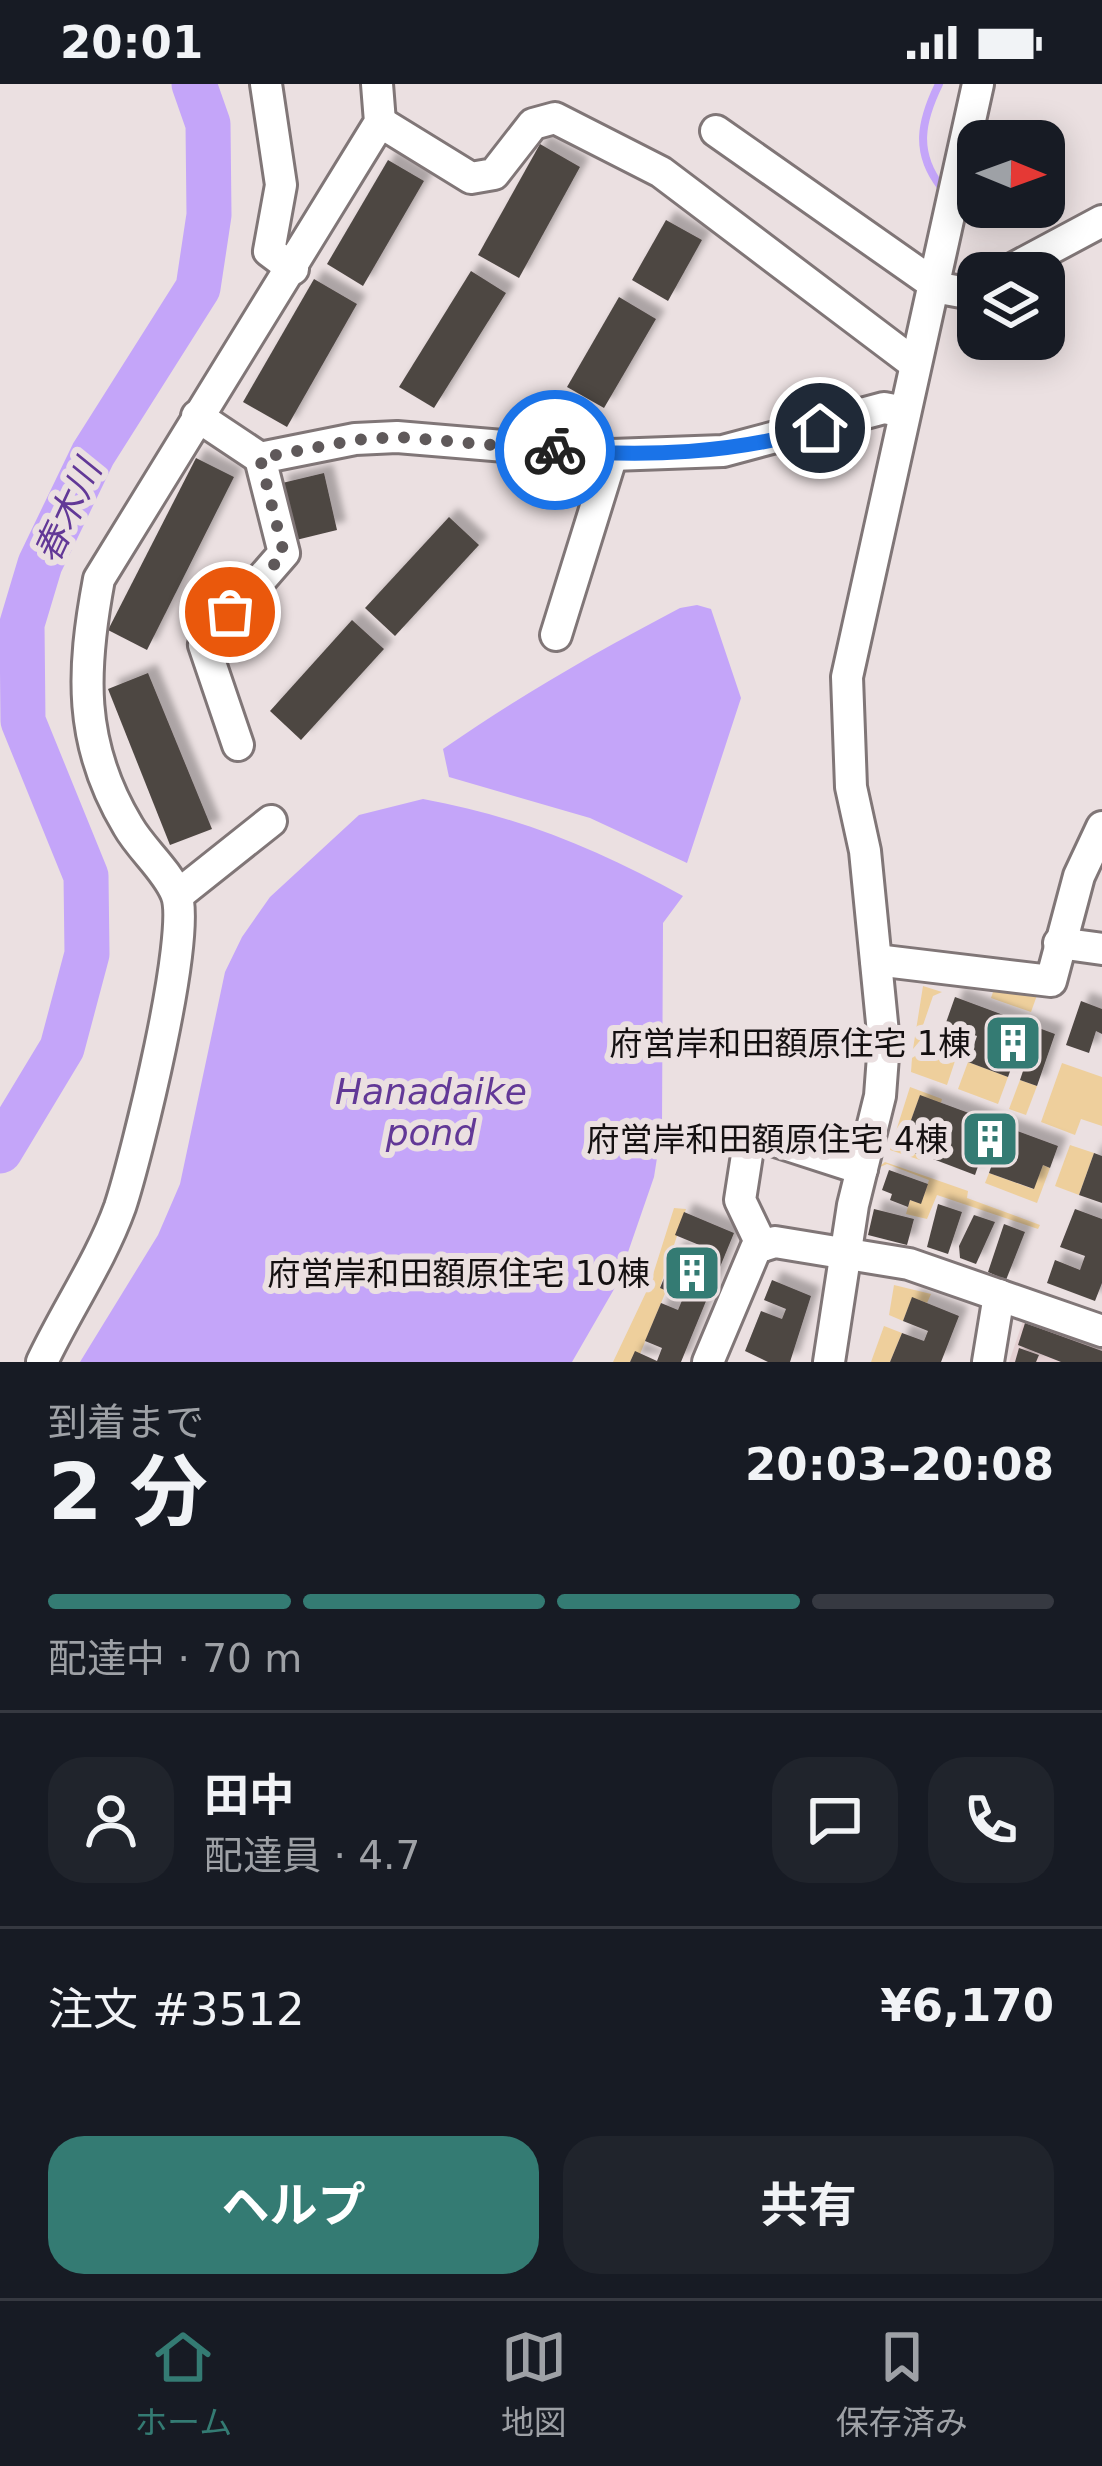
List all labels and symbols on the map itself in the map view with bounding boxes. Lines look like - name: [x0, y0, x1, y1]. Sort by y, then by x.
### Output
- north arrow: [957, 120, 1065, 228]
- pin: [769, 377, 871, 479]
- courier: [495, 390, 615, 510]
- water label: 春木川: [26, 450, 111, 569]
- pin: [179, 561, 281, 663]
- building icon: 府営岸和田額原住宅 1棟: [982, 1012, 1044, 1074]
- place label: 府営岸和田額原住宅 1棟: [610, 1024, 971, 1063]
- water label: Hanadaike pond: [335, 1071, 527, 1153]
- building icon: 府営岸和田額原住宅 4棟: [959, 1108, 1021, 1170]
- place label: 府営岸和田額原住宅 4棟: [587, 1120, 948, 1159]
- building icon: 府営岸和田額原住宅 10棟: [661, 1242, 723, 1304]
- place label: 府営岸和田額原住宅 10棟: [268, 1254, 650, 1293]

